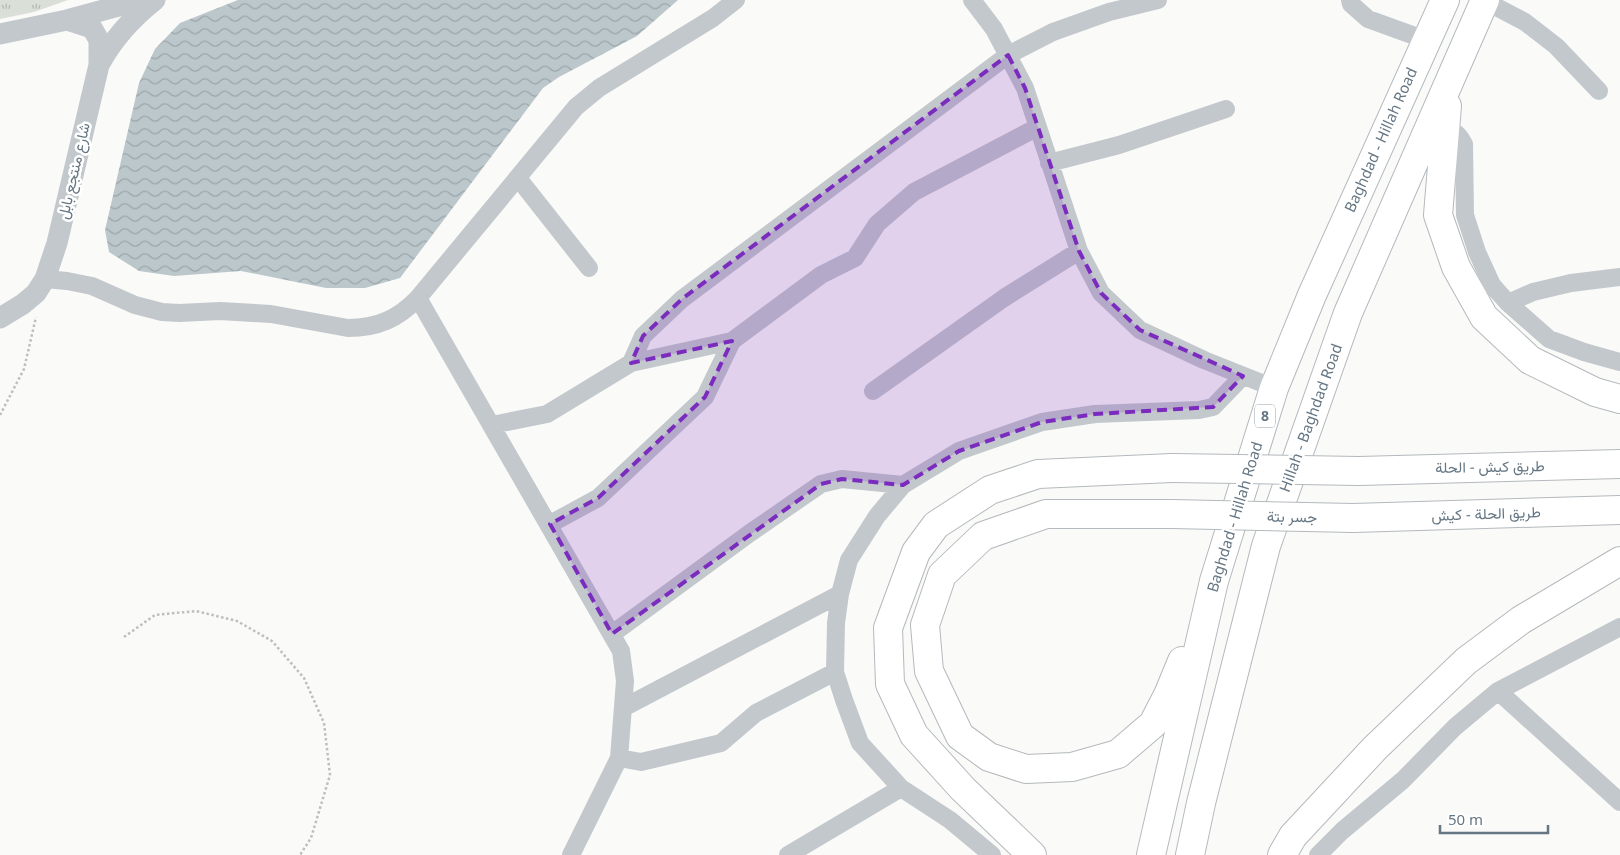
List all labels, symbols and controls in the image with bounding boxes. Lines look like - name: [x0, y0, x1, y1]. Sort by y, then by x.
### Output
- street label: Baghdad - Hillah Road: [1339, 64, 1421, 215]
- street label: شارع منتجع بابل: [52, 120, 96, 221]
- street label: Hillah - Baghdad Road: [1274, 341, 1346, 495]
- road number: 8: [1255, 404, 1275, 428]
- street label: Baghdad - Hillah Road: [1202, 439, 1266, 594]
- street label: طريق كيش - الحلة: [1435, 455, 1545, 478]
- street label: طريق الحلة - كيش: [1431, 501, 1541, 526]
- street label: جسر بتة: [1267, 506, 1317, 526]
- scale bar: [1440, 802, 1548, 834]
- text: 50 m: [1448, 809, 1483, 829]

